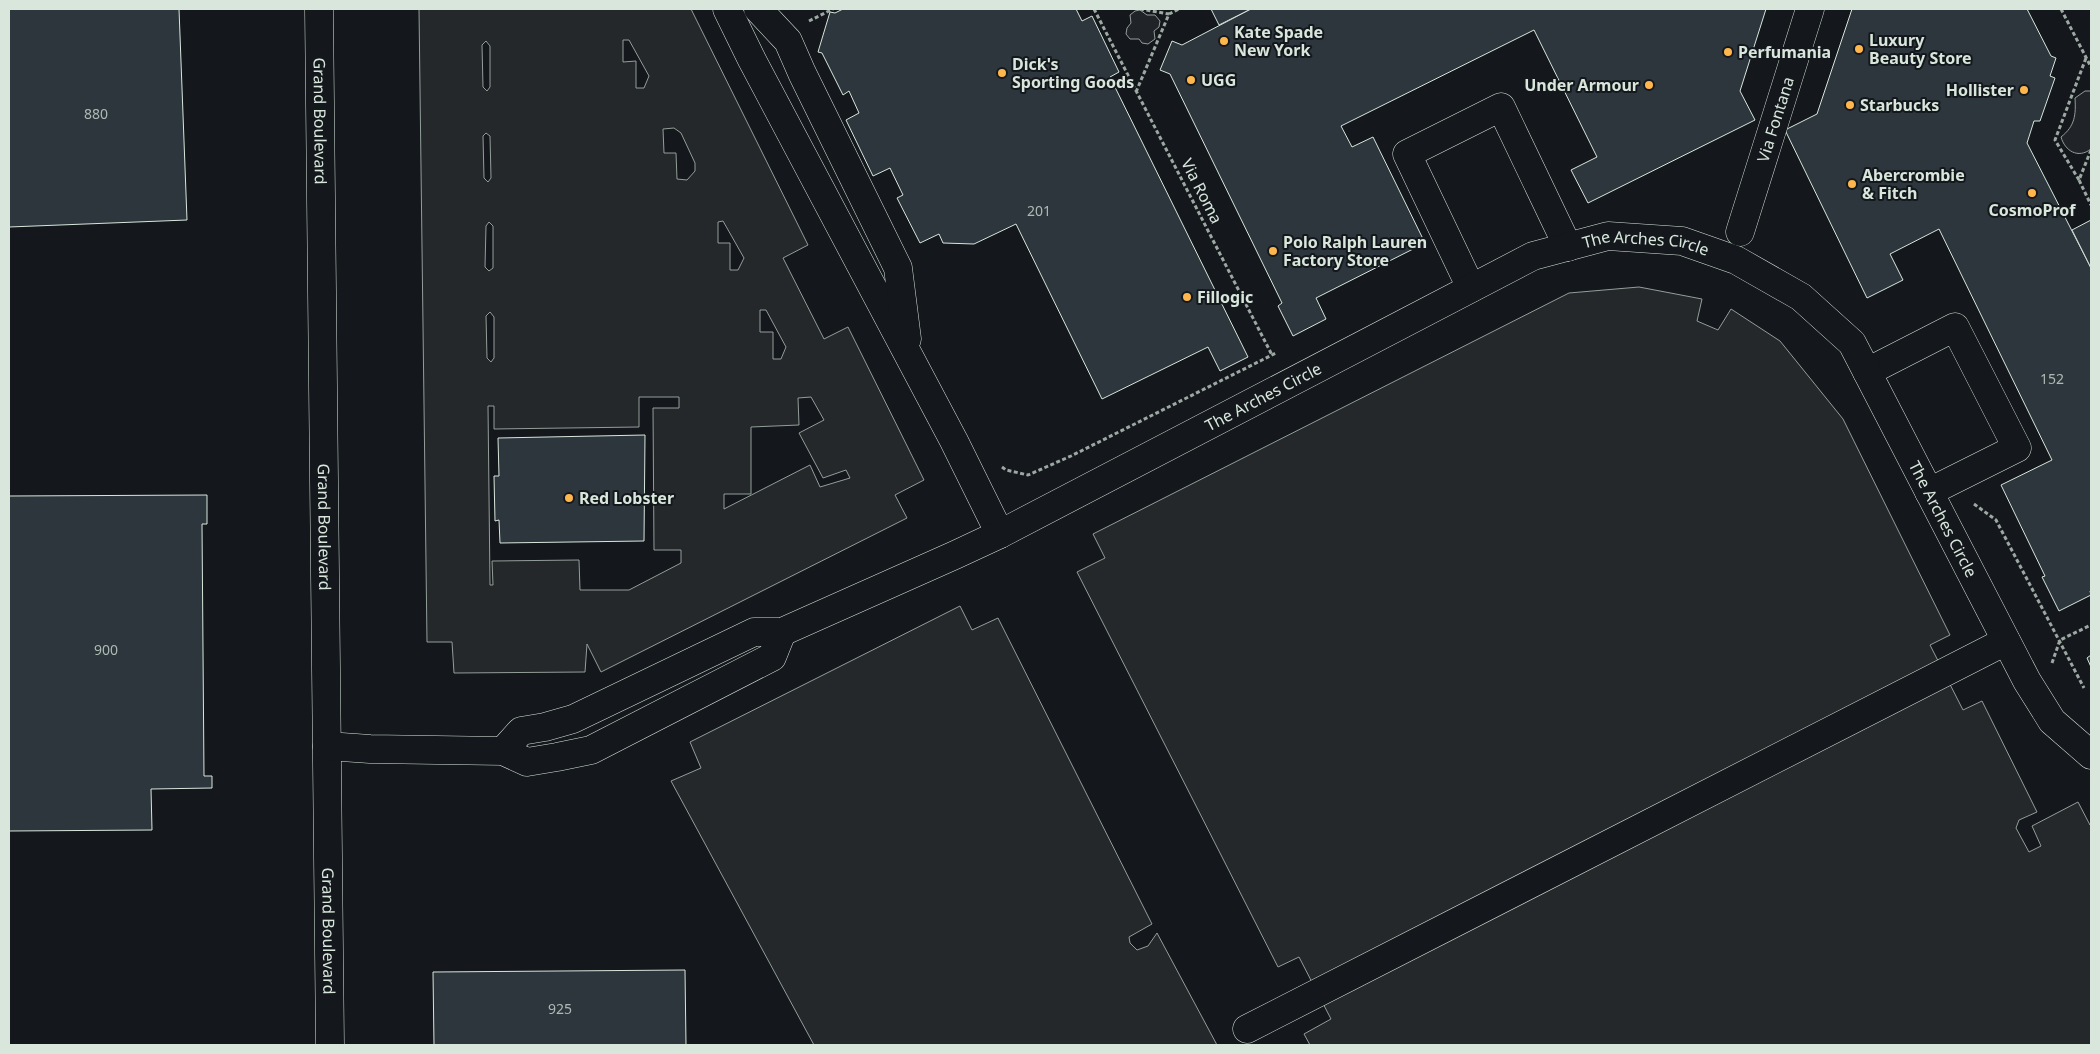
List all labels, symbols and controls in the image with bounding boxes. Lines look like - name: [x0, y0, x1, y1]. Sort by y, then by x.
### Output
- place label: Kate Spade New York: [1234, 21, 1323, 61]
- place label: Luxury Beauty Store: [1869, 29, 1972, 69]
- marker: Kate Spade New York: [1218, 35, 1230, 47]
- place label: Perfumania: [1738, 41, 1831, 63]
- marker: Luxury Beauty Store: [1853, 43, 1865, 55]
- marker: Perfumania: [1722, 46, 1734, 58]
- place label: Dick's Sporting Goods: [1012, 53, 1134, 93]
- street label: Grand Boulevard: [309, 57, 332, 185]
- marker: Dick's Sporting Goods: [996, 67, 1008, 79]
- place label: UGG: [1201, 69, 1236, 91]
- marker: UGG: [1185, 74, 1197, 86]
- place label: Under Armour: [1524, 74, 1639, 96]
- street label: Via Fontana: [1752, 74, 1799, 165]
- marker: Under Armour: [1643, 79, 1655, 91]
- place label: Hollister: [1946, 79, 2014, 101]
- marker: Hollister: [2018, 84, 2030, 96]
- place label: Starbucks: [1860, 94, 1939, 116]
- marker: Starbucks: [1844, 99, 1856, 111]
- house number: 880: [84, 104, 108, 123]
- street label: Via Roma: [1176, 155, 1228, 227]
- place label: Abercrombie & Fitch: [1862, 164, 1965, 204]
- marker: Abercrombie & Fitch: [1846, 178, 1858, 190]
- marker: CosmoProf: [2026, 187, 2038, 199]
- place label: CosmoProf: [1989, 199, 2076, 221]
- house number: 201: [1027, 201, 1051, 220]
- street label: The Arches Circle: [1580, 225, 1712, 261]
- place label: Polo Ralph Lauren Factory Store: [1283, 231, 1427, 271]
- marker: Polo Ralph Lauren Factory Store: [1267, 245, 1279, 257]
- place label: Fillogic: [1197, 286, 1253, 308]
- marker: Fillogic: [1181, 291, 1193, 303]
- street label: The Arches Circle: [1201, 357, 1325, 436]
- house number: 152: [2040, 369, 2064, 388]
- street label: The Arches Circle: [1904, 457, 1982, 581]
- street label: Grand Boulevard: [313, 463, 336, 591]
- place label: Red Lobster: [579, 487, 674, 509]
- marker: Red Lobster: [563, 492, 575, 504]
- house number: 900: [94, 640, 118, 659]
- street label: Grand Boulevard: [317, 867, 340, 995]
- house number: 925: [548, 999, 572, 1018]

